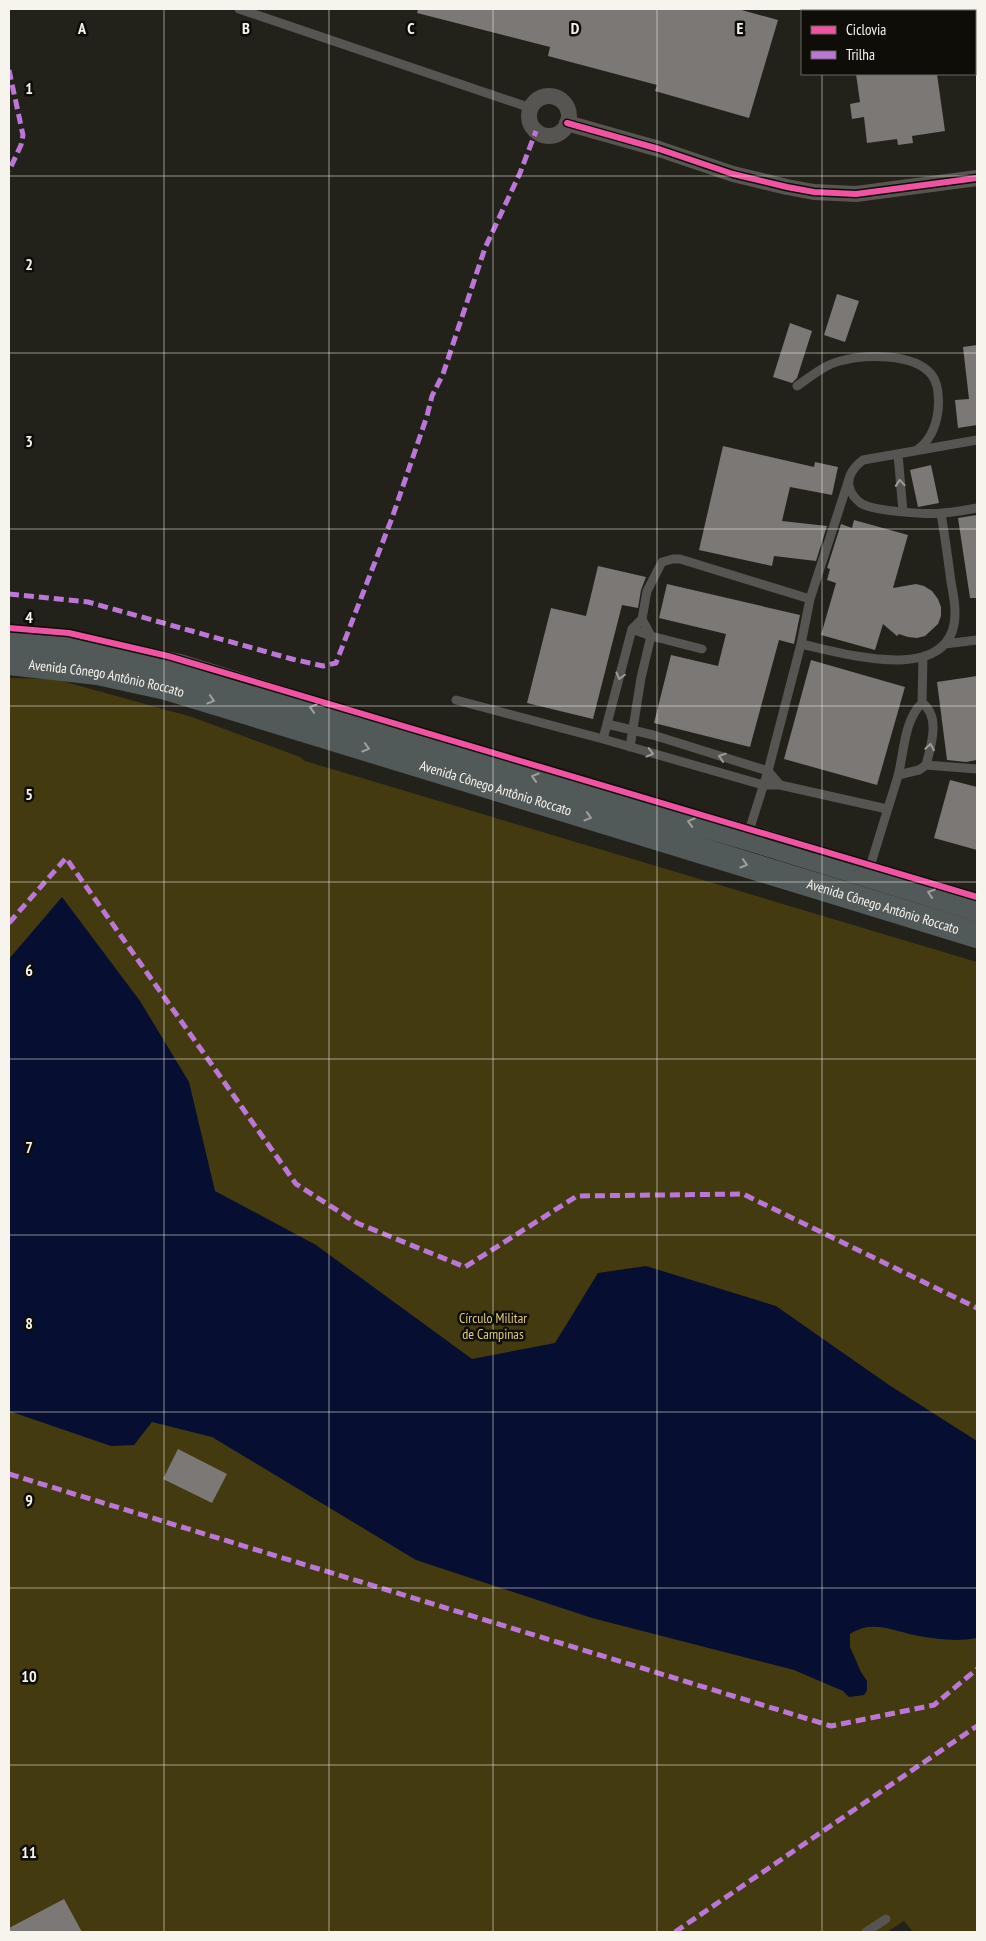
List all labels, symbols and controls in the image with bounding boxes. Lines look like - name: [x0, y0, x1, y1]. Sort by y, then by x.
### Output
- legend: [801, 10, 976, 75]
- text: A: [77, 18, 87, 38]
- text: B: [242, 18, 250, 38]
- text: C: [407, 18, 415, 38]
- text: D: [571, 18, 580, 38]
- text: E: [737, 18, 744, 38]
- text: Ciclovia: [846, 20, 886, 39]
- text: Trilha: [846, 45, 875, 64]
- text: 1: [25, 78, 33, 98]
- text: 2: [25, 254, 33, 274]
- text: 3: [25, 431, 33, 451]
- one-way arrow: [895, 479, 906, 487]
- text: 4: [25, 607, 33, 627]
- street label: Avenida Cônego Antônio Roccato: [28, 655, 187, 701]
- one-way arrow: [615, 672, 625, 680]
- one-way arrow: [206, 695, 214, 705]
- one-way arrow: [309, 704, 317, 714]
- one-way arrow: [362, 742, 370, 752]
- one-way arrow: [925, 743, 935, 751]
- one-way arrow: [646, 747, 654, 757]
- one-way arrow: [718, 752, 727, 762]
- street label: Avenida Cônego Antônio Roccato: [417, 756, 574, 820]
- one-way arrow: [531, 772, 540, 782]
- text: 5: [25, 784, 33, 804]
- one-way arrow: [584, 811, 592, 821]
- one-way arrow: [688, 817, 696, 827]
- one-way arrow: [739, 859, 747, 869]
- street label: Avenida Cônego Antônio Roccato: [805, 875, 961, 938]
- one-way arrow: [927, 889, 935, 899]
- text: 6: [25, 960, 33, 980]
- text: 7: [25, 1137, 33, 1157]
- park label: Círculo Militar de Campinas: [459, 1309, 527, 1343]
- text: 8: [25, 1313, 33, 1333]
- text: 9: [25, 1490, 33, 1510]
- text: 10: [21, 1666, 37, 1686]
- text: 11: [21, 1842, 37, 1862]

